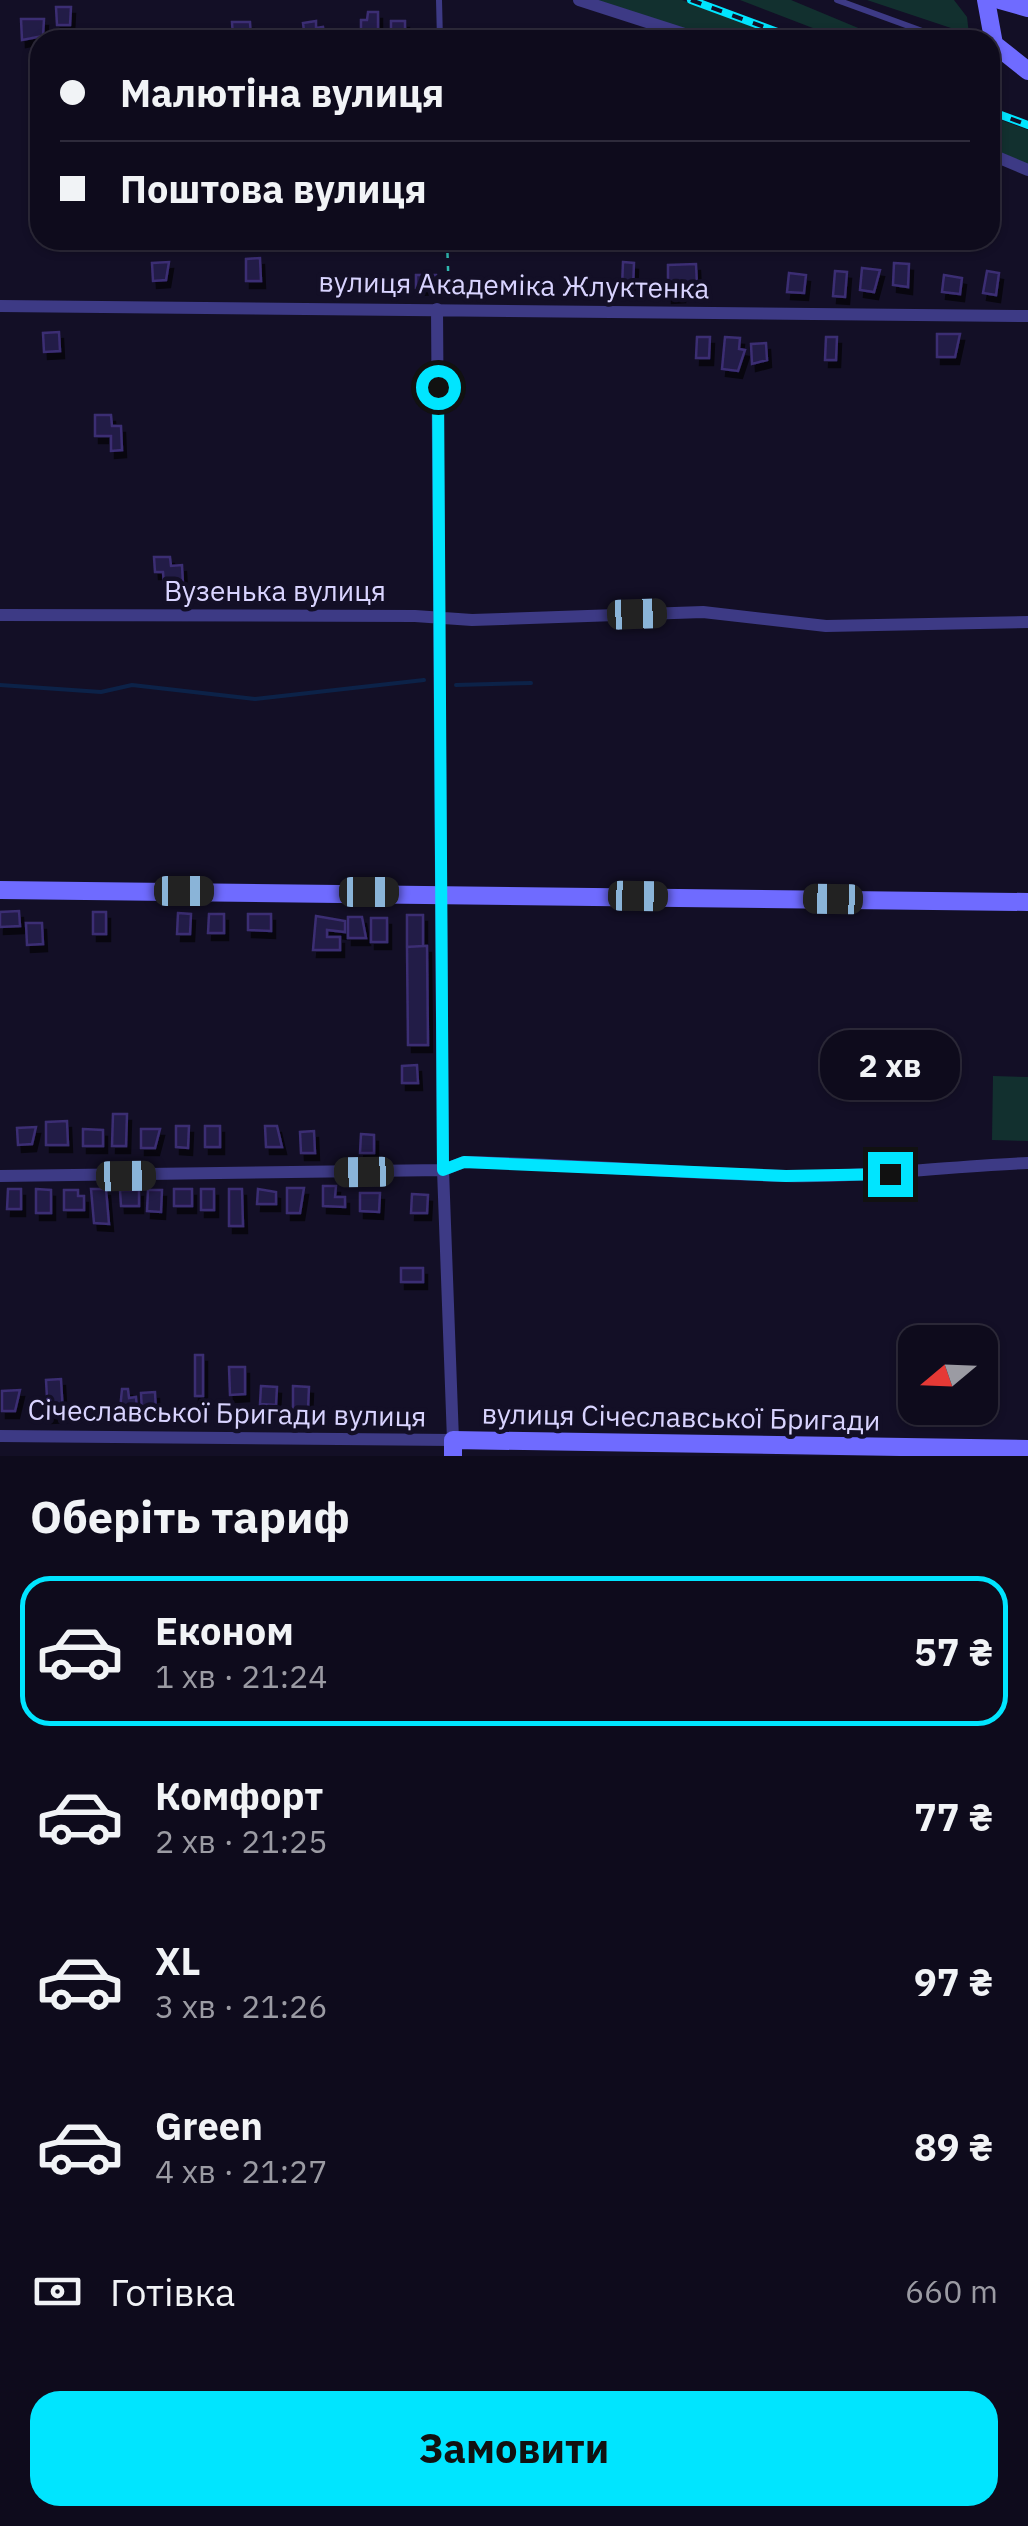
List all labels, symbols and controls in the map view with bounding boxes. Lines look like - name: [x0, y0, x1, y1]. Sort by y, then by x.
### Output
- text: Малютіна вулиця: [120, 68, 444, 117]
- text: Поштова вулиця: [120, 164, 427, 213]
- street label: вулиця Академіка Жлуктенка: [318, 263, 710, 306]
- route start: [416, 365, 461, 410]
- street label: Вузенька вулиця: [164, 572, 386, 609]
- car: [606, 598, 668, 630]
- car: [154, 876, 214, 906]
- car: [339, 877, 399, 907]
- car: [608, 880, 668, 912]
- car: [803, 883, 863, 915]
- callout: 2 хв: [820, 1029, 960, 1099]
- text: 2 хв: [858, 1044, 922, 1086]
- route end: [868, 1152, 913, 1197]
- car: [334, 1156, 394, 1188]
- car: [96, 1160, 156, 1192]
- north arrow: [898, 1325, 998, 1425]
- map controls: [898, 1325, 998, 1425]
- street label: Січеславської Бригади вулиця: [27, 1391, 427, 1434]
- street label: вулиця Січеславської Бригади: [481, 1395, 881, 1438]
- text: Оберіть тариф: [30, 1487, 350, 1545]
- icon: car: [35, 1606, 125, 1696]
- text: Економ: [155, 1606, 294, 1655]
- text: 57 ₴: [914, 1627, 993, 1676]
- text: 1 хв · 21:24: [155, 1655, 328, 1697]
- icon: car: [35, 1771, 125, 1861]
- text: Комфорт: [155, 1771, 323, 1820]
- text: 77 ₴: [914, 1792, 993, 1841]
- text: 2 хв · 21:25: [155, 1820, 328, 1862]
- icon: car: [35, 1936, 125, 2026]
- text: XL: [155, 1936, 201, 1985]
- text: 97 ₴: [914, 1957, 993, 2006]
- text: 3 хв · 21:26: [155, 1985, 328, 2027]
- icon: car: [35, 2101, 125, 2191]
- text: Green: [155, 2101, 263, 2150]
- text: 89 ₴: [914, 2122, 993, 2171]
- text: 4 хв · 21:27: [155, 2150, 328, 2192]
- icon: cash: [30, 2264, 85, 2319]
- text: Готівка: [110, 2267, 235, 2316]
- text: 660 m: [905, 2270, 998, 2312]
- button: Замовити: [30, 2391, 998, 2506]

